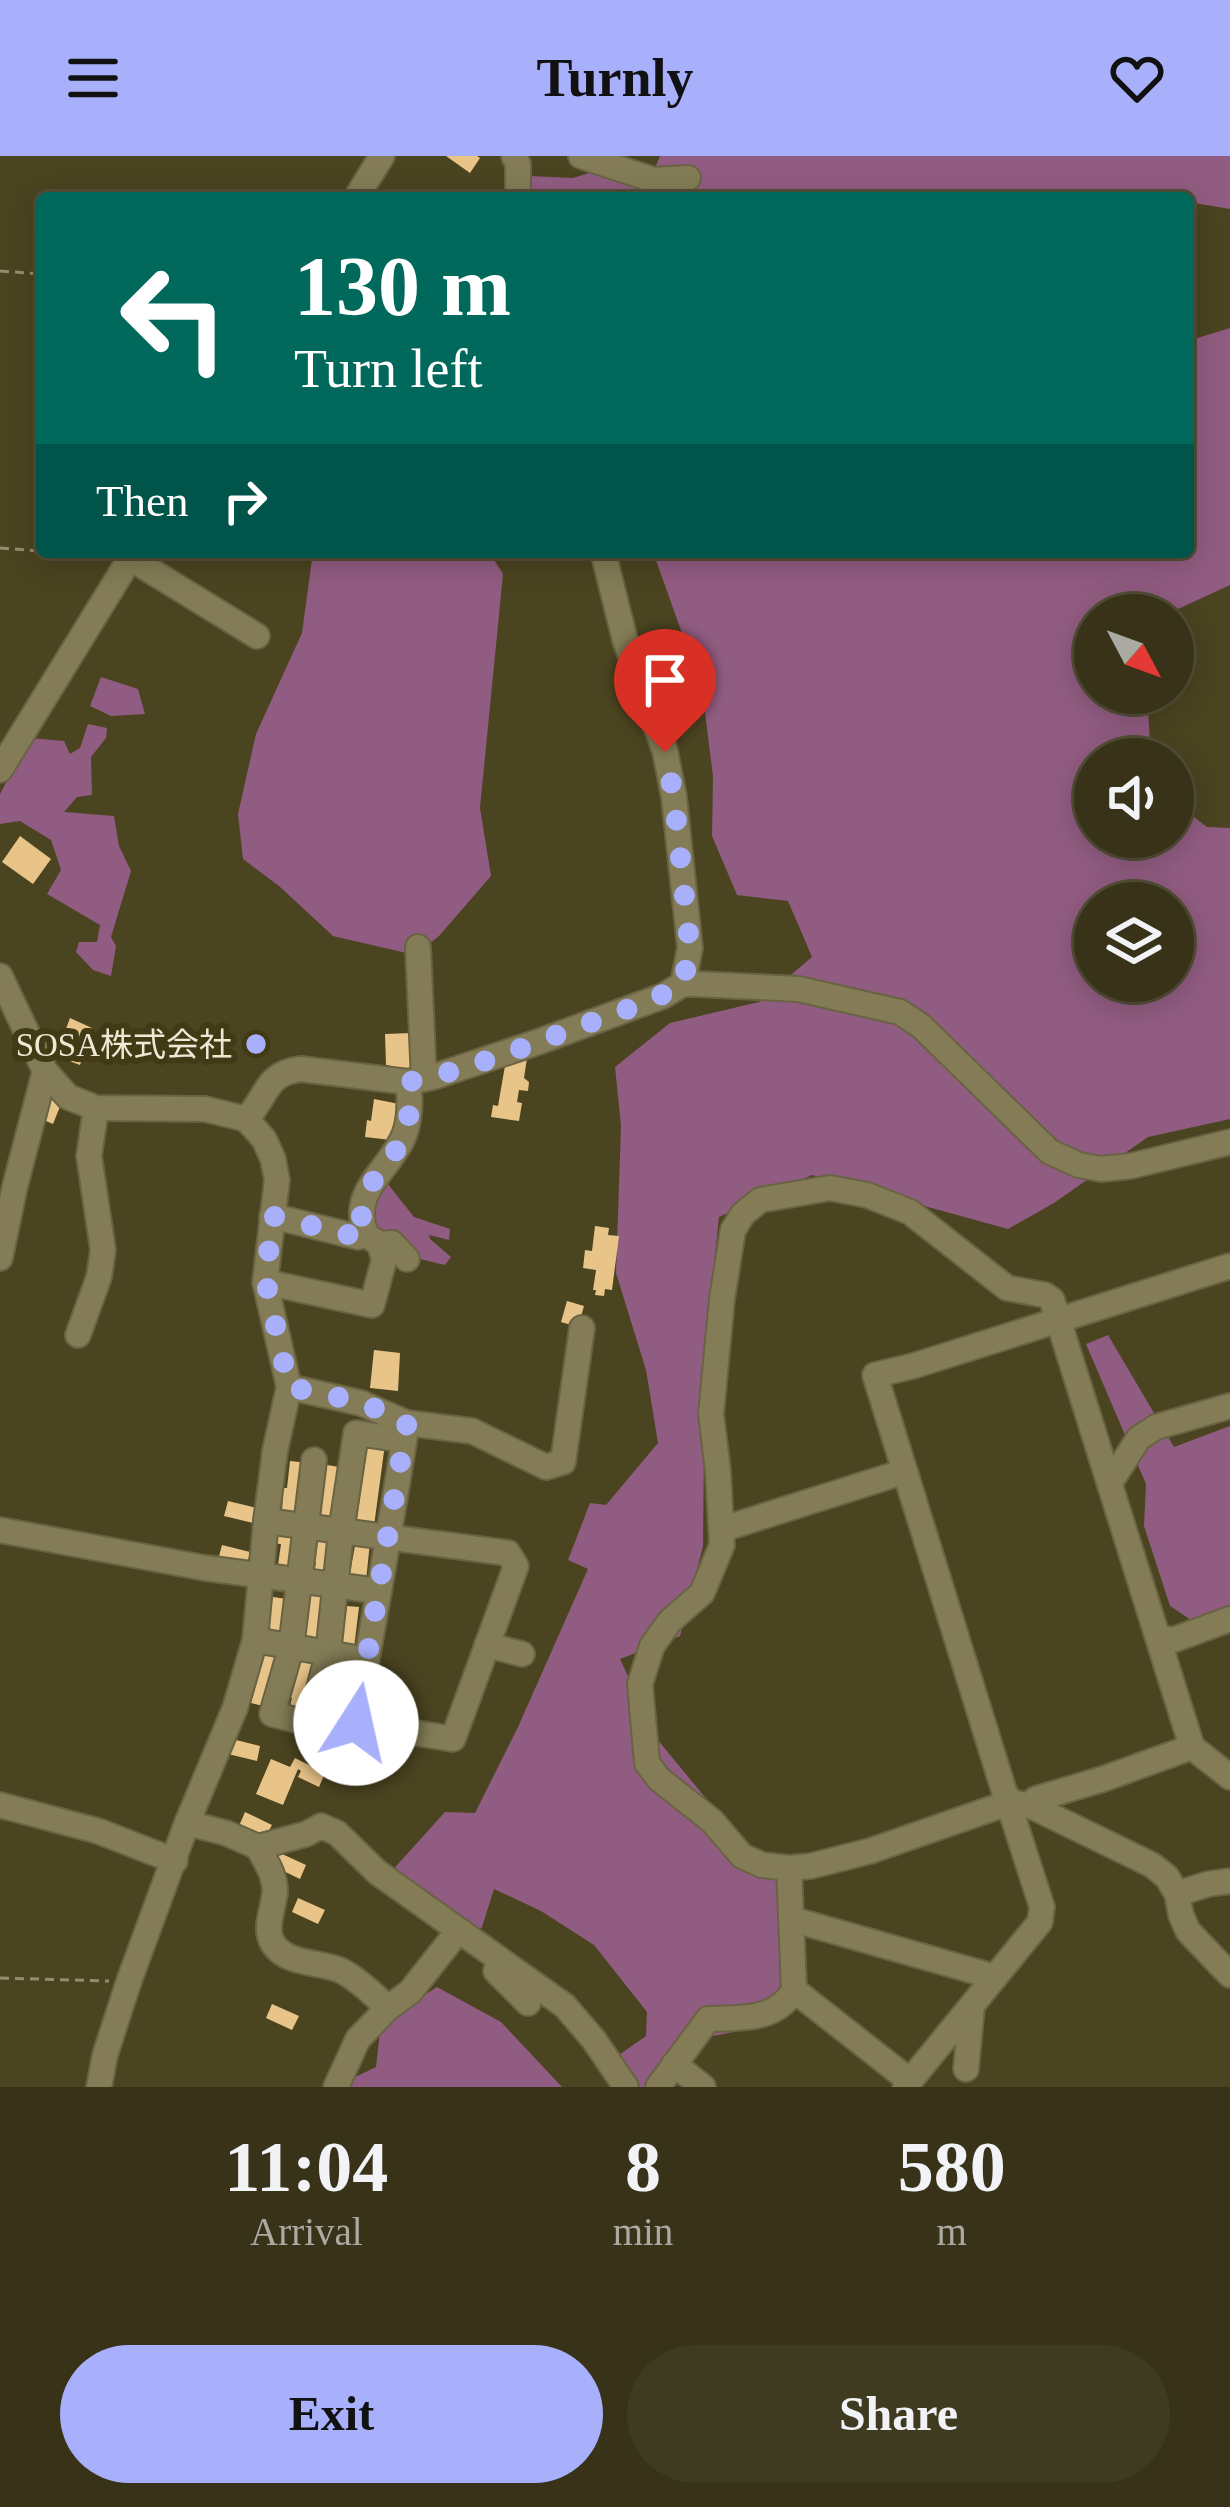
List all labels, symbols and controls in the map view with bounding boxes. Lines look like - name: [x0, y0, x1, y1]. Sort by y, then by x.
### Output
- icon: menu: [60, 45, 126, 111]
- icon: heart: [1104, 45, 1170, 111]
- text: Turnly: [536, 48, 694, 108]
- icon: left: [96, 240, 252, 396]
- text: 130 m: [294, 240, 511, 333]
- text: Turn left: [294, 339, 483, 399]
- icon: right: [212, 468, 278, 534]
- text: Then: [96, 476, 188, 526]
- north arrow: [1074, 594, 1194, 714]
- map controls: [1074, 594, 1194, 1002]
- pin: [614, 629, 716, 752]
- icon: arrive: [632, 647, 698, 713]
- button: sound: [1074, 738, 1194, 858]
- button: layers: [1074, 882, 1194, 1002]
- place label: SOSA株式会社: [16, 1027, 232, 1063]
- marker: SOSA株式会社: [243, 1031, 269, 1057]
- position arrow: [293, 1660, 419, 1786]
- text: 11:04: [224, 2127, 388, 2207]
- text: 8: [625, 2127, 661, 2207]
- text: 580: [898, 2127, 1006, 2207]
- text: Arrival: [250, 2210, 363, 2253]
- text: min: [613, 2210, 673, 2253]
- text: m: [937, 2210, 967, 2253]
- button: Exit: [60, 2345, 603, 2483]
- button: Share: [627, 2345, 1170, 2483]

